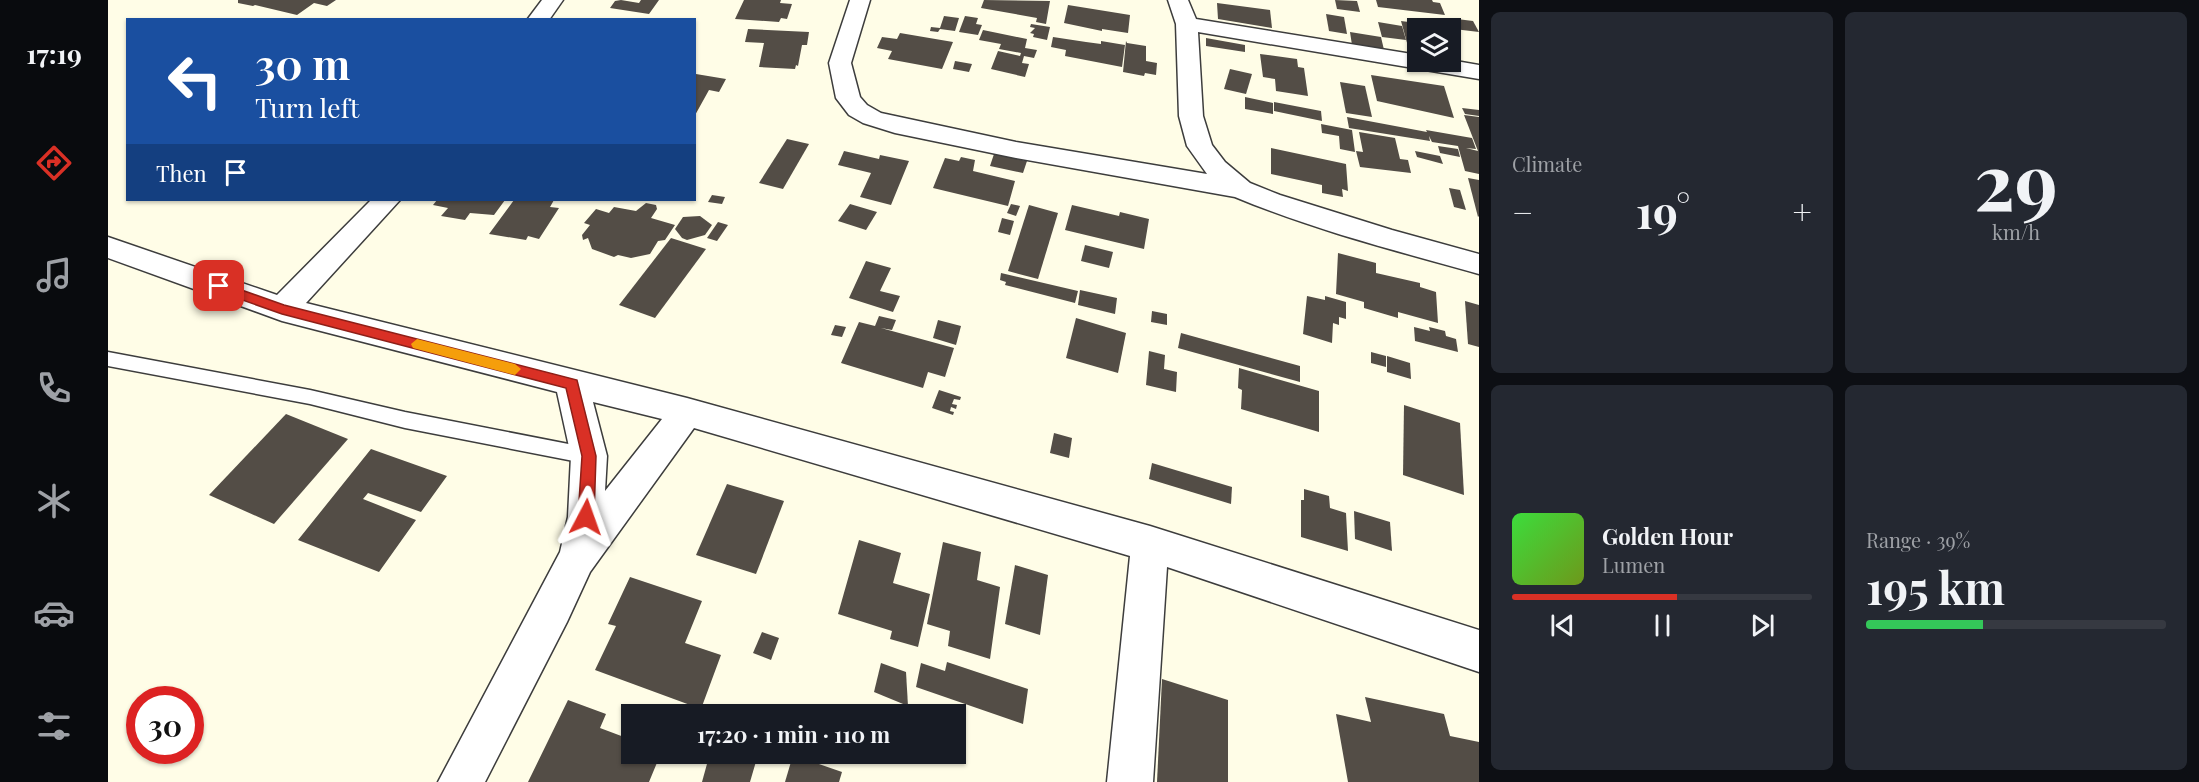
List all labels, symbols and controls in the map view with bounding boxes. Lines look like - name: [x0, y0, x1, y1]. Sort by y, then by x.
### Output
- map controls: [1407, 18, 1461, 72]
- button: layers: [1407, 18, 1461, 72]
- text: 17:19: [26, 35, 82, 71]
- text: 30 m: [255, 35, 350, 91]
- icon: left: [156, 42, 234, 120]
- text: Turn left: [255, 89, 359, 125]
- text: 29: [1974, 127, 2058, 231]
- icon: directions: [33, 142, 75, 184]
- text: Climate: [1512, 150, 1582, 177]
- icon: arrive: [219, 156, 252, 189]
- text: Then: [156, 158, 207, 188]
- text: 19°: [1636, 180, 1690, 240]
- text: −: [1512, 189, 1533, 233]
- text: +: [1793, 189, 1812, 233]
- text: km/h: [1992, 218, 2040, 245]
- icon: music: [33, 254, 75, 296]
- pin: [193, 260, 244, 311]
- icon: arrive: [202, 269, 235, 302]
- icon: phone: [33, 367, 75, 409]
- icon: climate: [33, 480, 75, 522]
- position arrow: [554, 485, 618, 549]
- text: Golden Hour: [1602, 521, 1733, 551]
- text: Range · 39%: [1866, 526, 1970, 553]
- text: Lumen: [1602, 551, 1665, 578]
- text: 195 km: [1866, 556, 2005, 616]
- icon: car: [33, 592, 75, 634]
- icon: previous: [1546, 609, 1579, 642]
- icon: pause: [1646, 609, 1679, 642]
- icon: next: [1746, 609, 1779, 642]
- speed limit sign: 30: [126, 686, 204, 764]
- icon: filters: [33, 705, 75, 747]
- text: 17:20 · 1 min · 110 m: [697, 719, 890, 749]

